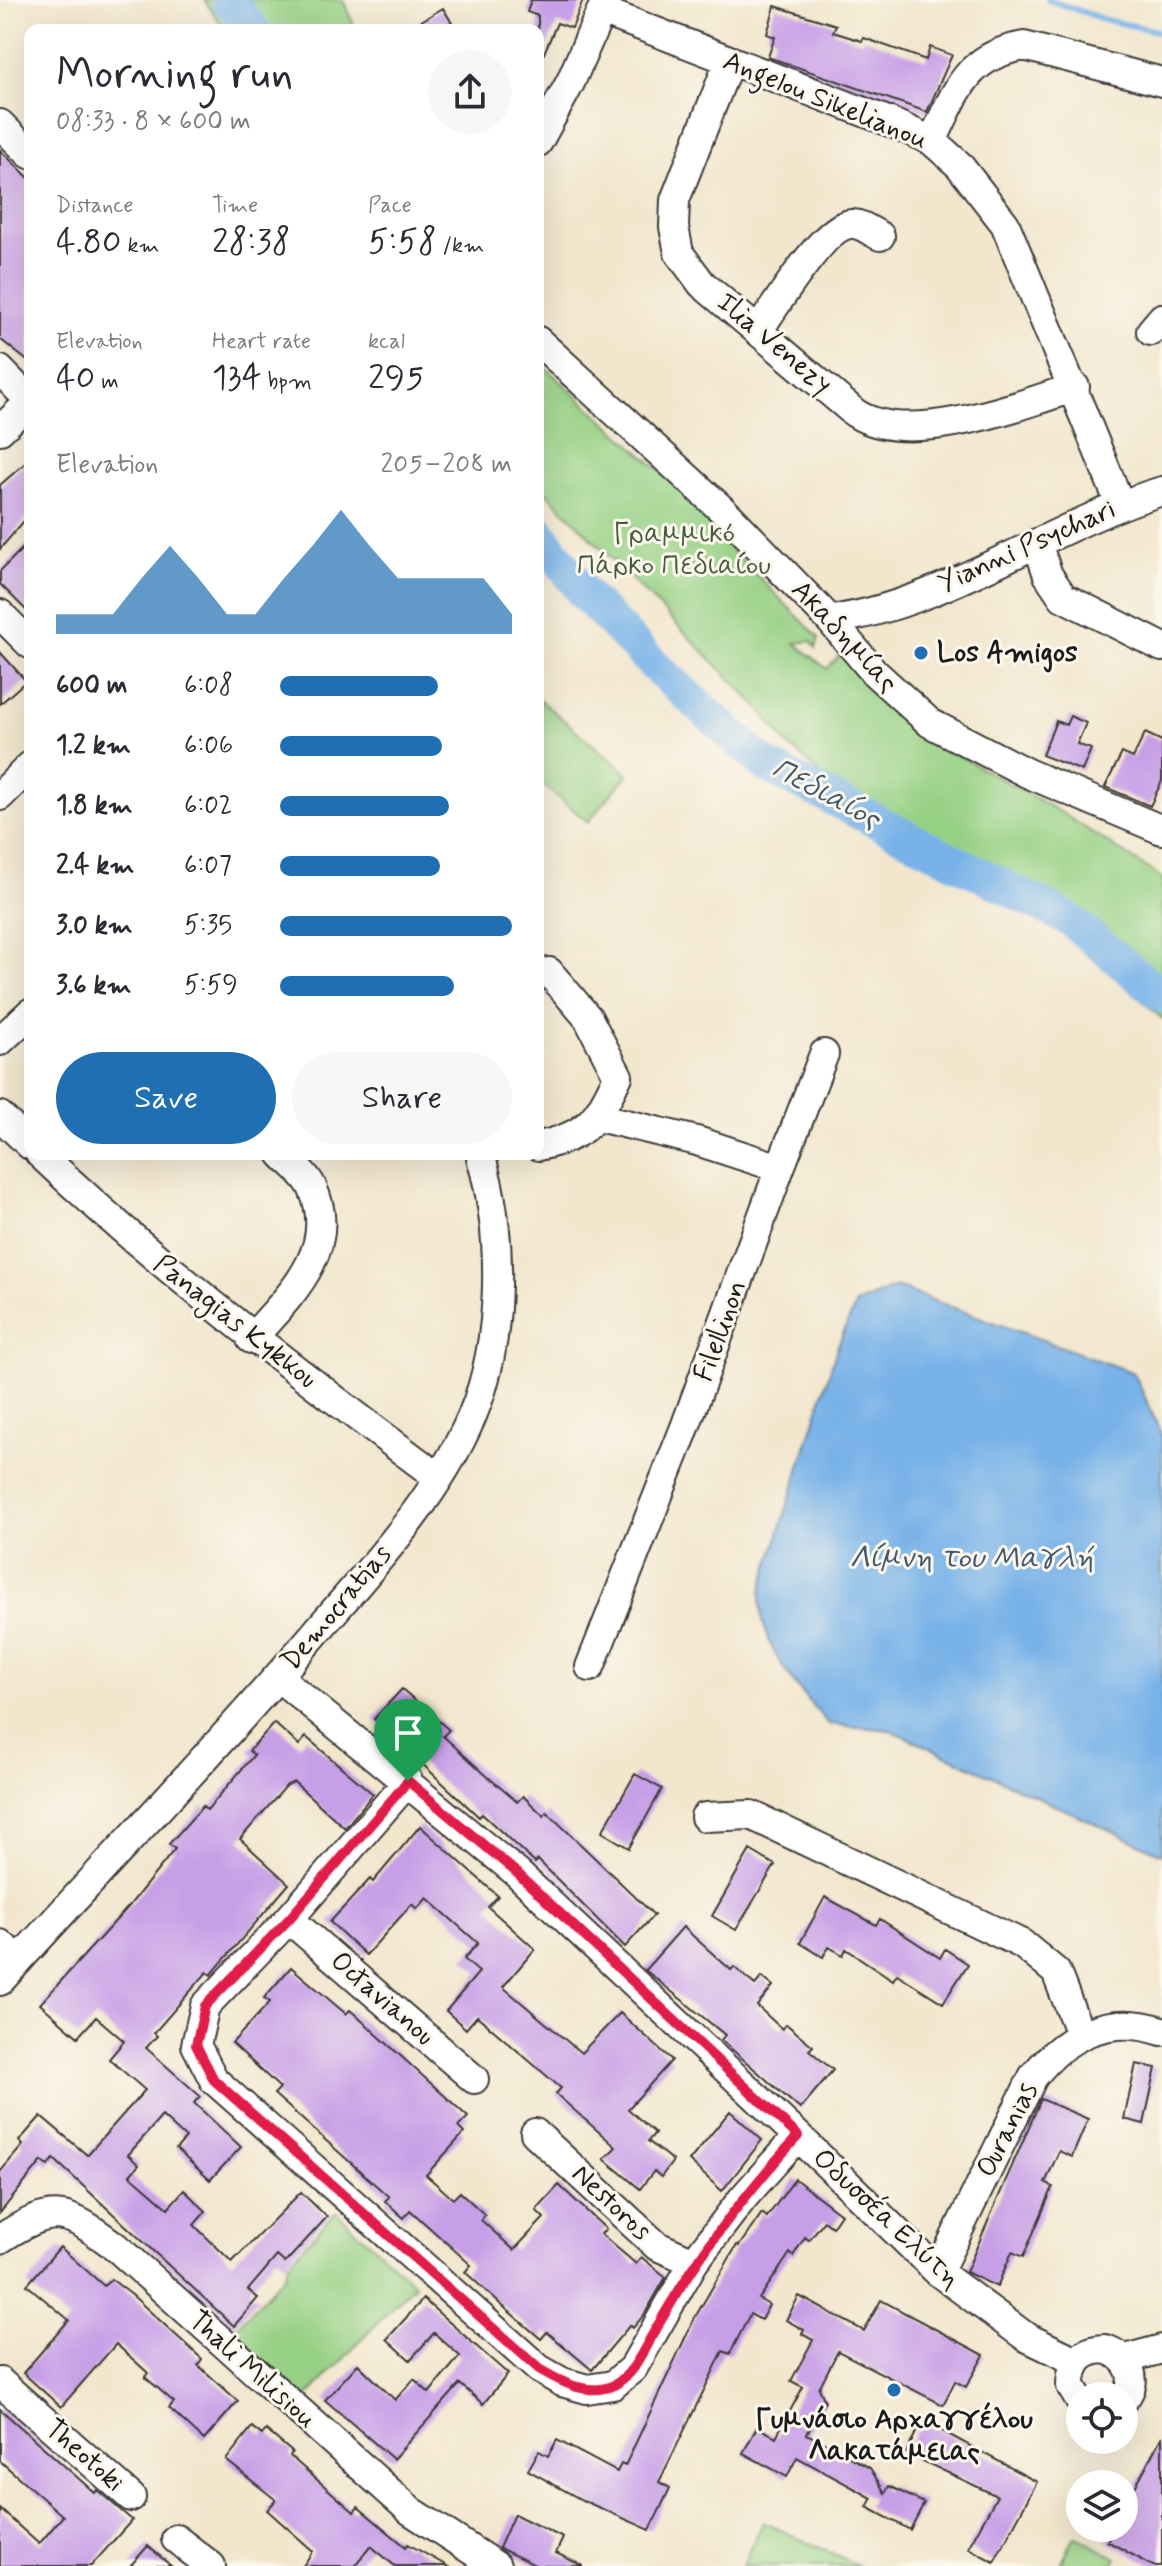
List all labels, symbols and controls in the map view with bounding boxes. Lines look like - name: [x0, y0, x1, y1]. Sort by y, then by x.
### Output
- street label: Angelou Sikelianou: [716, 43, 933, 162]
- text: Morning run: [56, 46, 293, 104]
- button: share: [428, 50, 512, 134]
- text: 08:33 · 8 × 600 m: [56, 105, 251, 139]
- text: Distance: [56, 192, 133, 220]
- text: Time: [212, 192, 258, 220]
- text: Pace: [368, 192, 412, 220]
- text: 4.80: [56, 220, 121, 265]
- text: 28:38: [212, 220, 290, 265]
- text: 5:58: [368, 220, 437, 265]
- text: km: [121, 232, 160, 260]
- text: /km: [437, 232, 484, 260]
- street label: Ilia Venezy: [708, 285, 840, 403]
- text: Elevation: [56, 328, 143, 356]
- text: Heart rate: [212, 328, 311, 356]
- text: kcal: [368, 328, 405, 356]
- text: 40: [56, 356, 95, 401]
- text: 134: [212, 356, 262, 401]
- text: 295: [368, 356, 424, 401]
- text: m: [95, 368, 119, 396]
- text: bpm: [262, 368, 312, 396]
- text: Elevation: [56, 448, 158, 482]
- text: 205–208 m: [381, 448, 512, 482]
- street label: Yianni Psychari: [932, 491, 1122, 603]
- park label: Γραμμικό Πάρκο Πεδιαίου: [577, 516, 771, 585]
- street label: Ακαδημίας: [782, 573, 906, 701]
- place label: Los Amigos: [937, 635, 1078, 673]
- marker: Los Amigos: [912, 644, 930, 662]
- text: 600 m: [56, 669, 128, 703]
- text: 6:08: [184, 669, 233, 703]
- text: 1.2 km: [56, 729, 131, 763]
- text: 6:06: [184, 729, 233, 763]
- water label: Πεδιαίος: [765, 749, 888, 839]
- text: 1.8 km: [56, 789, 133, 823]
- text: 6:02: [184, 789, 233, 823]
- text: 2.4 km: [56, 849, 134, 883]
- text: 6:07: [184, 849, 232, 883]
- text: 3.0 km: [56, 909, 133, 943]
- text: 5:35: [184, 909, 232, 943]
- text: 3.6 km: [56, 969, 131, 1003]
- text: 5:59: [184, 969, 238, 1003]
- button: Save: [56, 1052, 276, 1144]
- button: Share: [292, 1052, 512, 1144]
- street label: Panagias Kykkou: [144, 1246, 324, 1399]
- street label: Filellinon: [686, 1275, 756, 1387]
- street label: Democratias: [273, 1537, 401, 1679]
- water label: Λίμνη του Μαγλή: [850, 1539, 1095, 1578]
- pin: [374, 1699, 442, 1781]
- icon: arrive: [386, 1711, 430, 1755]
- street label: Octavianou: [322, 1943, 442, 2055]
- street label: Ouranias: [968, 2076, 1048, 2184]
- street label: Οδυσσέα Ελύτη: [804, 2141, 968, 2297]
- street label: Nestoros: [563, 2156, 659, 2250]
- street label: Thali Milisiou: [180, 2303, 324, 2437]
- marker: Γυμνάσιο Αρχαγγέλου Λακατάμειας: [885, 2381, 903, 2399]
- map controls: [1066, 2382, 1138, 2542]
- button: locate: [1066, 2382, 1138, 2454]
- place label: Γυμνάσιο Αρχαγγέλου Λακατάμειας: [755, 2401, 1033, 2471]
- street label: Theotoki: [36, 2411, 132, 2501]
- button: layers: [1066, 2470, 1138, 2542]

